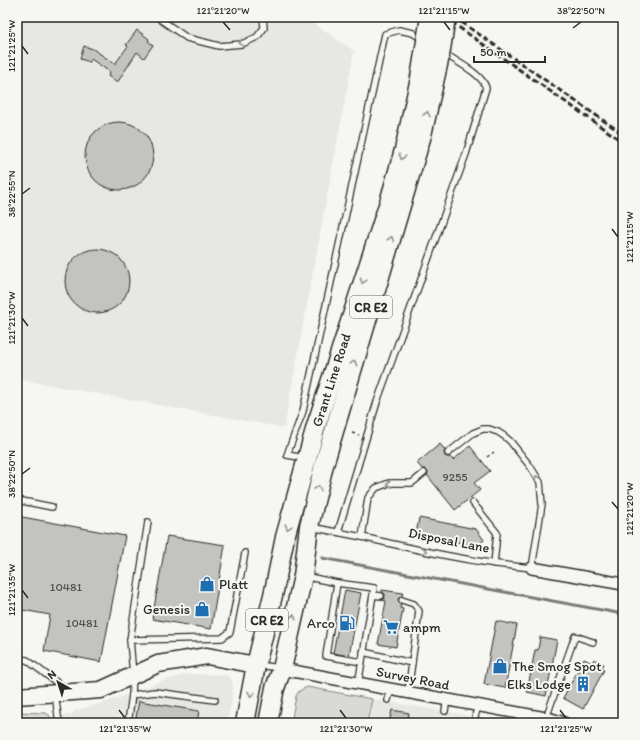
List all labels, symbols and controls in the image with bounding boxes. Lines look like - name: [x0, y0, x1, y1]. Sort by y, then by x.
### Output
- text: 121°21'20"W: [197, 4, 250, 17]
- text: 121°21'15"W: [418, 4, 470, 17]
- text: 38°22'50"N: [557, 4, 605, 17]
- text: 121°21'25"W: [5, 20, 18, 72]
- one-way arrow: [238, 38, 245, 47]
- scale bar: [474, 38, 545, 64]
- text: 50 m: [480, 45, 506, 59]
- one-way arrow: [423, 111, 431, 117]
- one-way arrow: [398, 153, 407, 160]
- text: 38°22'55"N: [5, 170, 18, 218]
- text: 121°21'15"W: [623, 211, 636, 263]
- one-way arrow: [386, 236, 395, 243]
- one-way arrow: [359, 277, 368, 284]
- text: 121°21'30"W: [5, 291, 18, 345]
- road number: CR E2: [350, 296, 392, 318]
- street label: Grant Line Road: [308, 331, 355, 429]
- one-way arrow: [349, 360, 358, 367]
- text: 38°22'50"N: [5, 450, 18, 498]
- house number: 9255: [442, 470, 468, 484]
- one-way arrow: [534, 475, 542, 483]
- one-way arrow: [386, 480, 393, 488]
- text: 121°21'20"W: [623, 482, 636, 535]
- one-way arrow: [313, 485, 322, 492]
- one-way arrow: [284, 523, 293, 530]
- street label: Disposal Lane: [407, 524, 491, 557]
- one-way arrow: [421, 547, 427, 555]
- text: 121°21'35"W: [5, 563, 18, 616]
- shop icon: Platt: [198, 575, 216, 593]
- place label: Platt: [219, 576, 248, 593]
- house number: 10481: [50, 580, 83, 594]
- shop icon: Genesis: [193, 600, 211, 618]
- place label: Genesis: [143, 601, 190, 618]
- road number: CR E2: [246, 609, 288, 631]
- one-way arrow: [289, 614, 297, 620]
- fuel station icon: Arco: [338, 614, 356, 632]
- place label: Arco: [307, 615, 335, 632]
- house number: 10481: [66, 616, 99, 630]
- supermarket icon: ampm: [382, 618, 400, 636]
- place label: ampm: [403, 619, 441, 636]
- shop icon: The Smog Spot: [491, 657, 509, 675]
- place label: The Smog Spot: [512, 658, 601, 675]
- north arrow: [38, 662, 78, 702]
- street label: Survey Road: [375, 663, 451, 694]
- text: N: [45, 667, 59, 682]
- building icon: Elks Lodge: [574, 675, 592, 693]
- place label: Elks Lodge: [507, 676, 571, 693]
- one-way arrow: [247, 691, 255, 697]
- text: 121°21'35"W: [99, 722, 152, 735]
- text: 121°21'30"W: [319, 722, 373, 735]
- text: 121°21'25"W: [540, 722, 592, 735]

